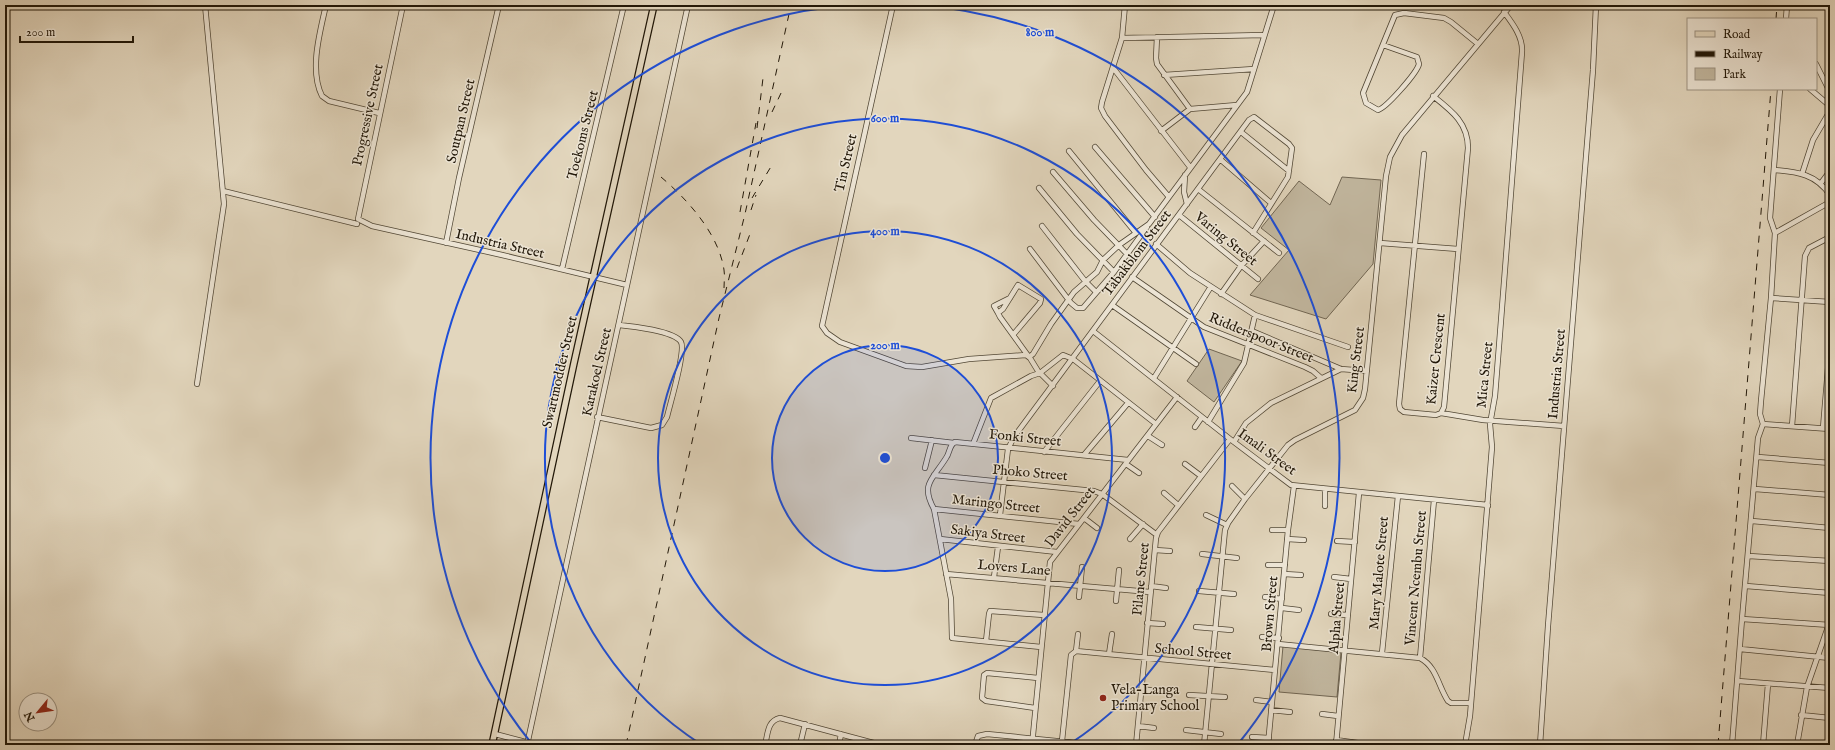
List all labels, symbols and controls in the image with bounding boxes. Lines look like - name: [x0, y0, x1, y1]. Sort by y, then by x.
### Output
- scale bar: [20, 18, 133, 44]
- legend: [1687, 18, 1817, 90]
- text: 200 m: [26, 25, 55, 40]
- text: 800 m: [1026, 25, 1055, 40]
- text: Road: [1723, 27, 1751, 42]
- text: Railway: [1723, 47, 1762, 62]
- street label: Progressive Street: [348, 62, 388, 168]
- text: Park: [1723, 67, 1746, 82]
- street label: Soutpan Street: [443, 77, 479, 165]
- street label: Toekoms Street: [563, 88, 603, 182]
- text: 600 m: [871, 111, 900, 126]
- street label: Tin Street: [831, 132, 861, 194]
- street label: Tabakblom Street: [1099, 206, 1175, 300]
- street label: Varing Street: [1190, 207, 1261, 270]
- text: 400 m: [870, 224, 901, 239]
- street label: Industria Street: [454, 225, 546, 263]
- street label: Ridderspoor Street: [1206, 309, 1316, 367]
- street label: Kaizer Crescent: [1422, 312, 1450, 406]
- street label: Swartmodder Street: [538, 314, 582, 430]
- street label: Karakoel Street: [578, 326, 616, 418]
- street label: King Street: [1343, 326, 1369, 394]
- street label: Industria Street: [1544, 328, 1570, 420]
- text: 200 m: [870, 338, 900, 353]
- street label: Mica Street: [1473, 341, 1497, 409]
- street label: Fonki Street: [988, 425, 1062, 451]
- street label: Imali Street: [1234, 425, 1300, 479]
- centre of rings: [878, 451, 892, 465]
- street label: Phoko Street: [991, 461, 1069, 485]
- street label: David Street: [1041, 483, 1099, 551]
- street label: Maringo Street: [951, 490, 1041, 518]
- street label: Vincent Ncembu Street: [1401, 510, 1431, 647]
- street label: Mary Malote Street: [1365, 515, 1393, 631]
- street label: Sakiya Street: [950, 520, 1027, 548]
- street label: Pilane Street: [1128, 541, 1154, 616]
- street label: Lovers Lane: [977, 556, 1052, 580]
- street label: Brown Street: [1258, 575, 1282, 653]
- street label: Alpha Street: [1325, 581, 1349, 656]
- street label: School Street: [1154, 640, 1232, 664]
- place label: Vela-Langa Primary School: [1110, 681, 1200, 715]
- north arrow: [18, 692, 58, 732]
- marker: Vela-Langa Primary School: [1098, 693, 1108, 703]
- text: N: [21, 708, 39, 725]

